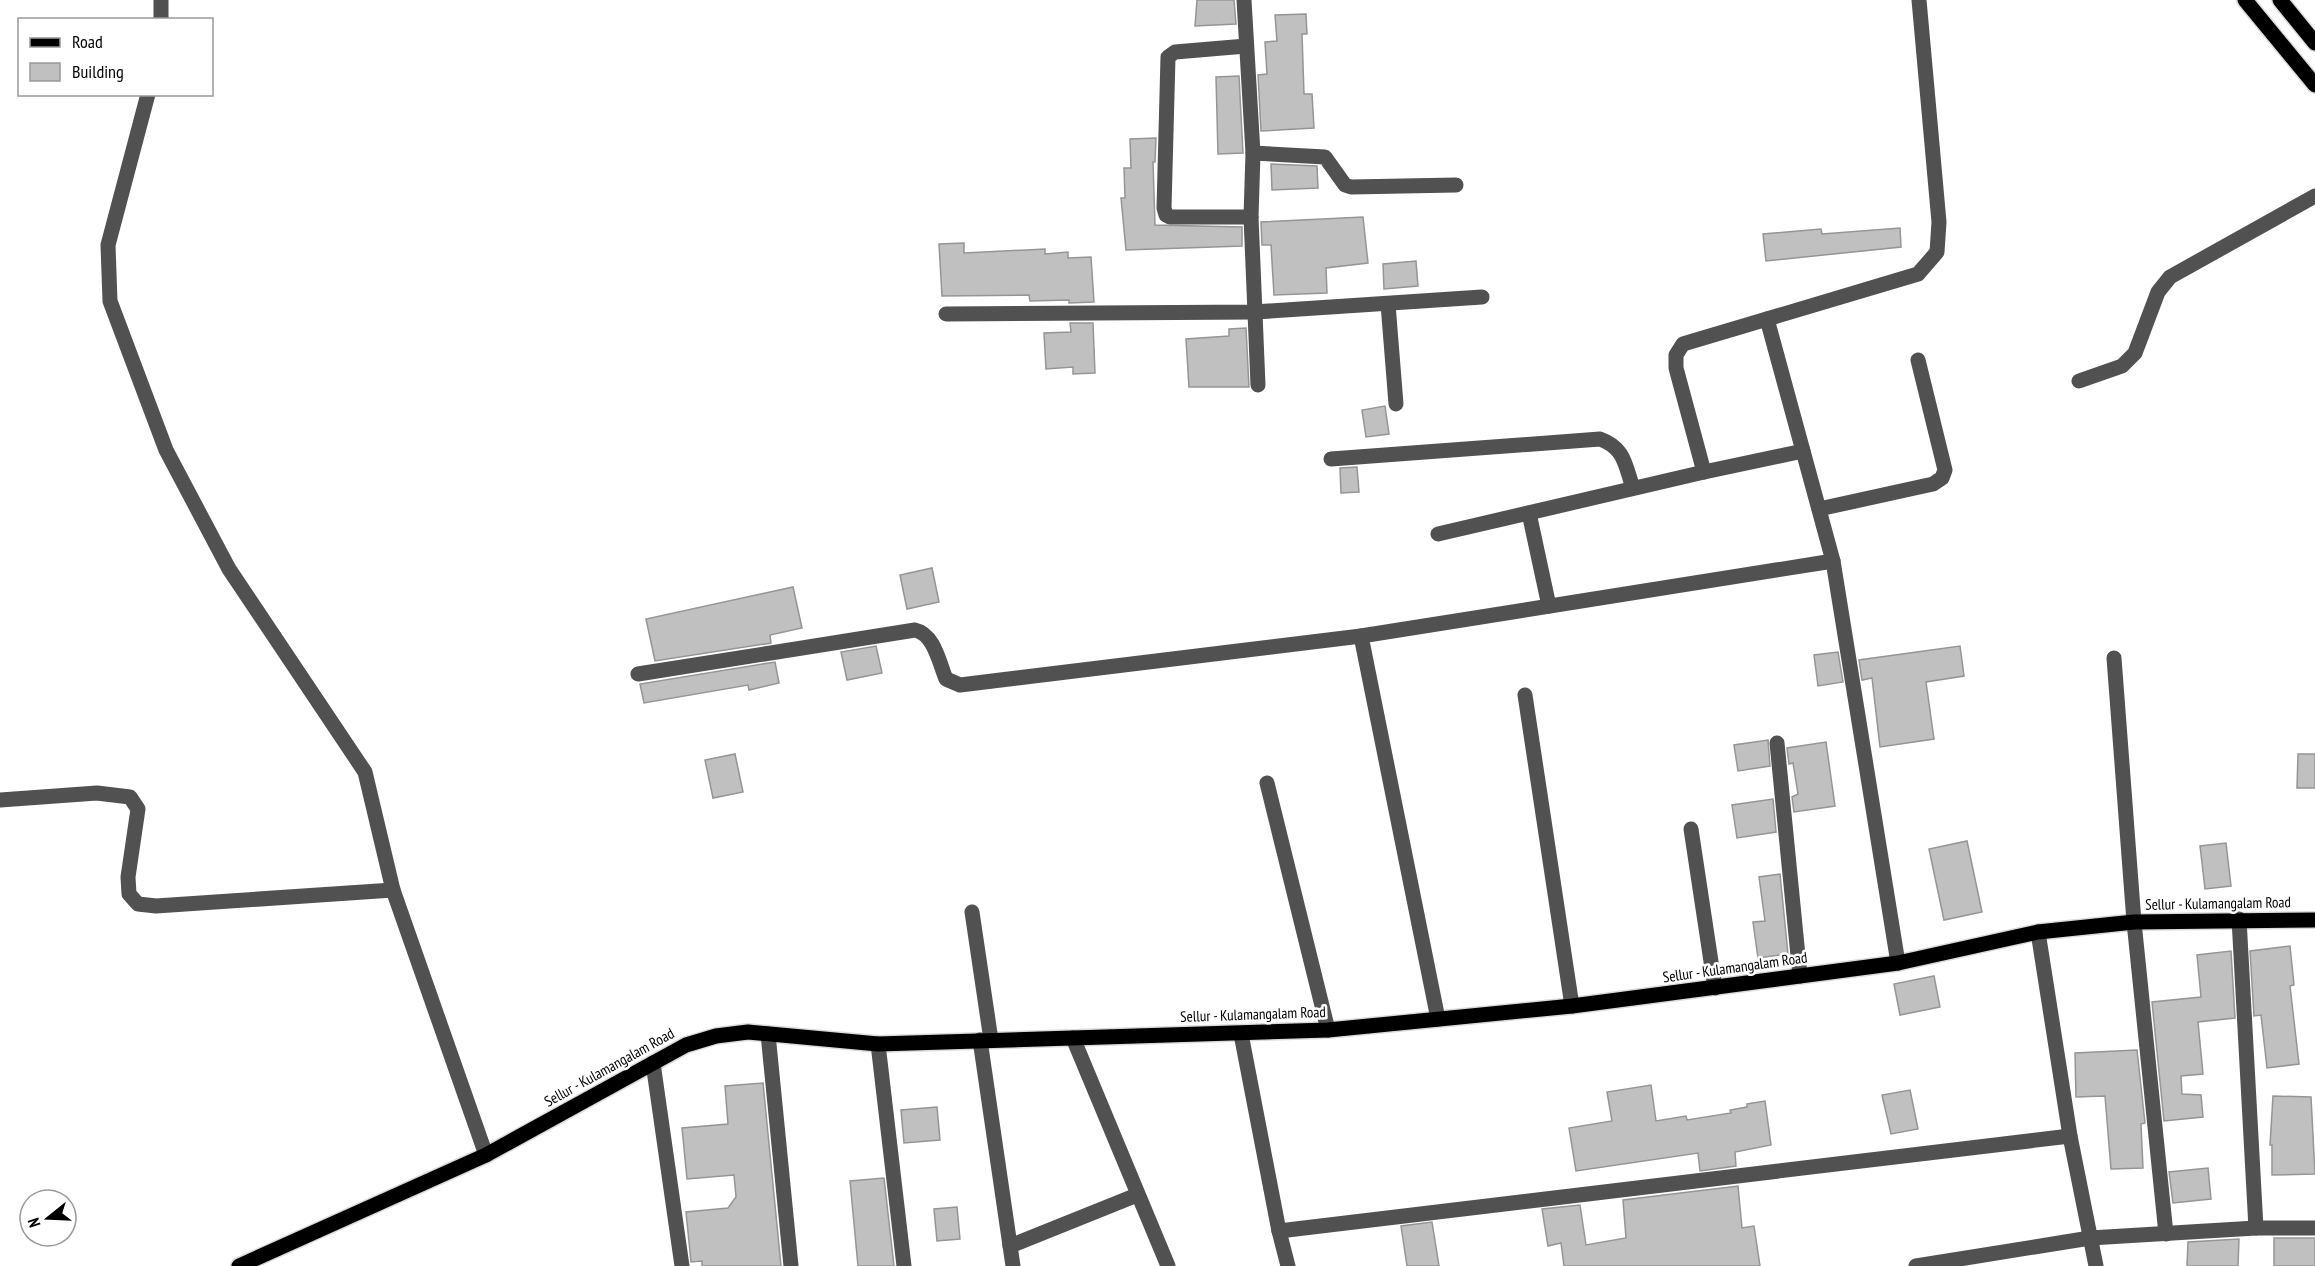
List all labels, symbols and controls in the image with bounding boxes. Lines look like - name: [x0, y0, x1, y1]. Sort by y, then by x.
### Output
- legend: [18, 18, 213, 96]
- text: Road: [72, 30, 103, 53]
- text: Building: [72, 60, 124, 83]
- street label: Sellur - Kulamangalam Road: [2145, 892, 2291, 914]
- street label: Sellur - Kulamangalam Road: [1662, 947, 1808, 987]
- street label: Sellur - Kulamangalam Road: [1180, 1002, 1326, 1026]
- street label: Sellur - Kulamangalam Road: [541, 1023, 677, 1111]
- north arrow: [18, 1188, 78, 1248]
- text: N: [23, 1215, 45, 1230]

